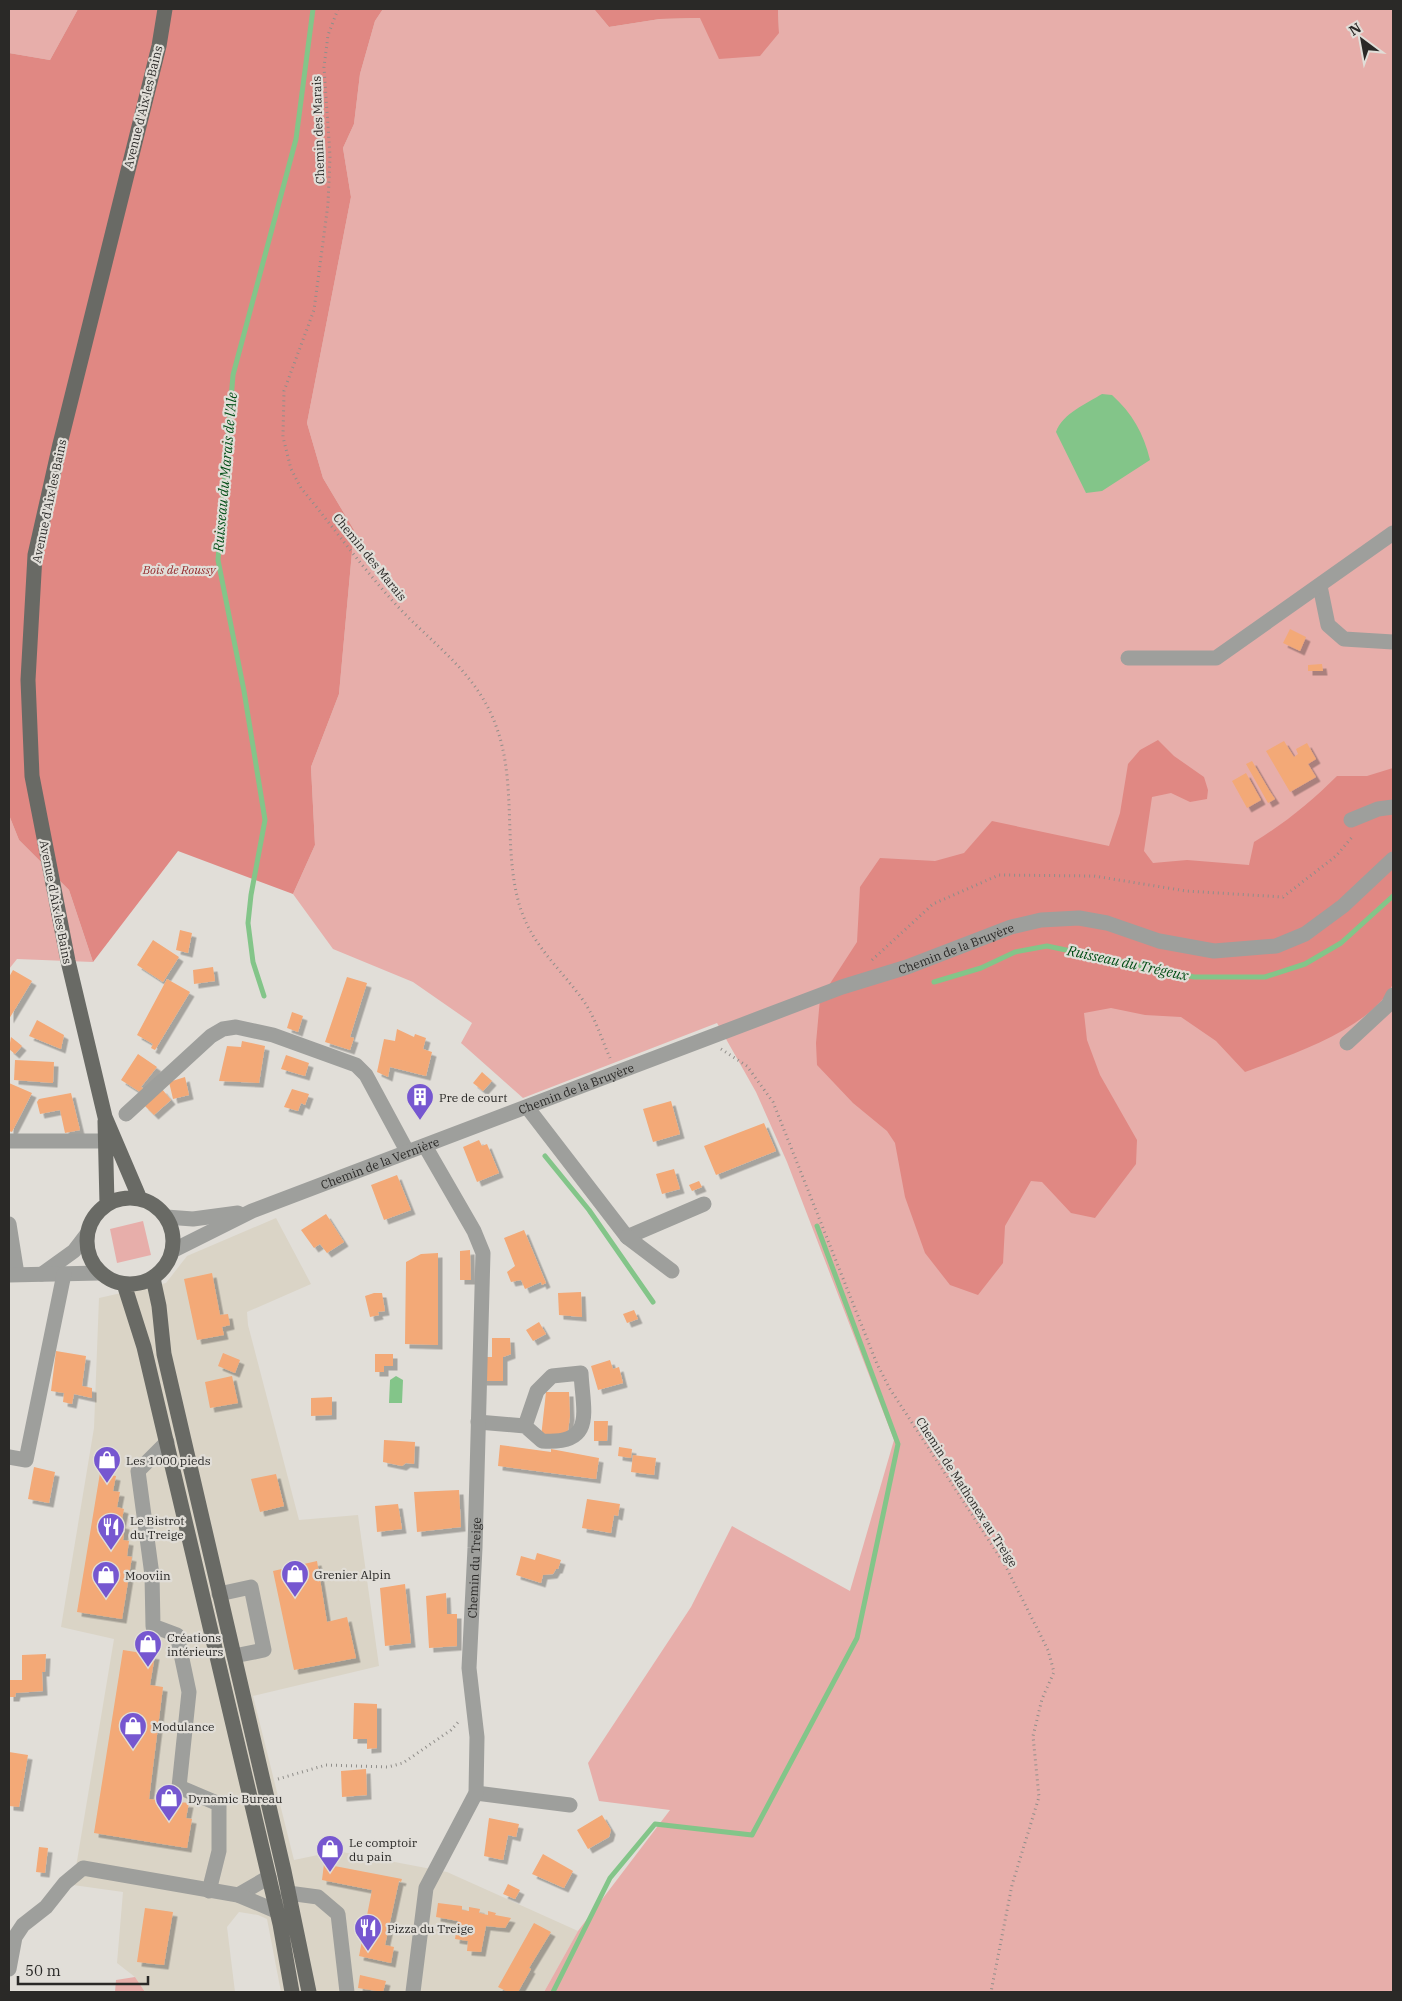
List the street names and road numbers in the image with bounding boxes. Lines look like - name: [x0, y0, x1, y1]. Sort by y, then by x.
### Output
- street label: Avenue d'Aix les Bains: [120, 44, 166, 170]
- street label: Chemin des Marais: [309, 75, 327, 184]
- street label: Avenue d'Aix les Bains: [29, 438, 69, 564]
- street label: Chemin des Marais: [330, 510, 410, 604]
- street label: Avenue d'Aix les Bains: [37, 839, 75, 965]
- street label: Chemin de la Bruyère: [896, 919, 1016, 977]
- street label: Chemin de la Bruyère: [516, 1059, 636, 1117]
- street label: Chemin de la Vernière: [318, 1133, 441, 1192]
- street label: Chemin de Mathonex au Treige: [913, 1414, 1021, 1570]
- street label: Chemin du Treige: [464, 1517, 483, 1619]

